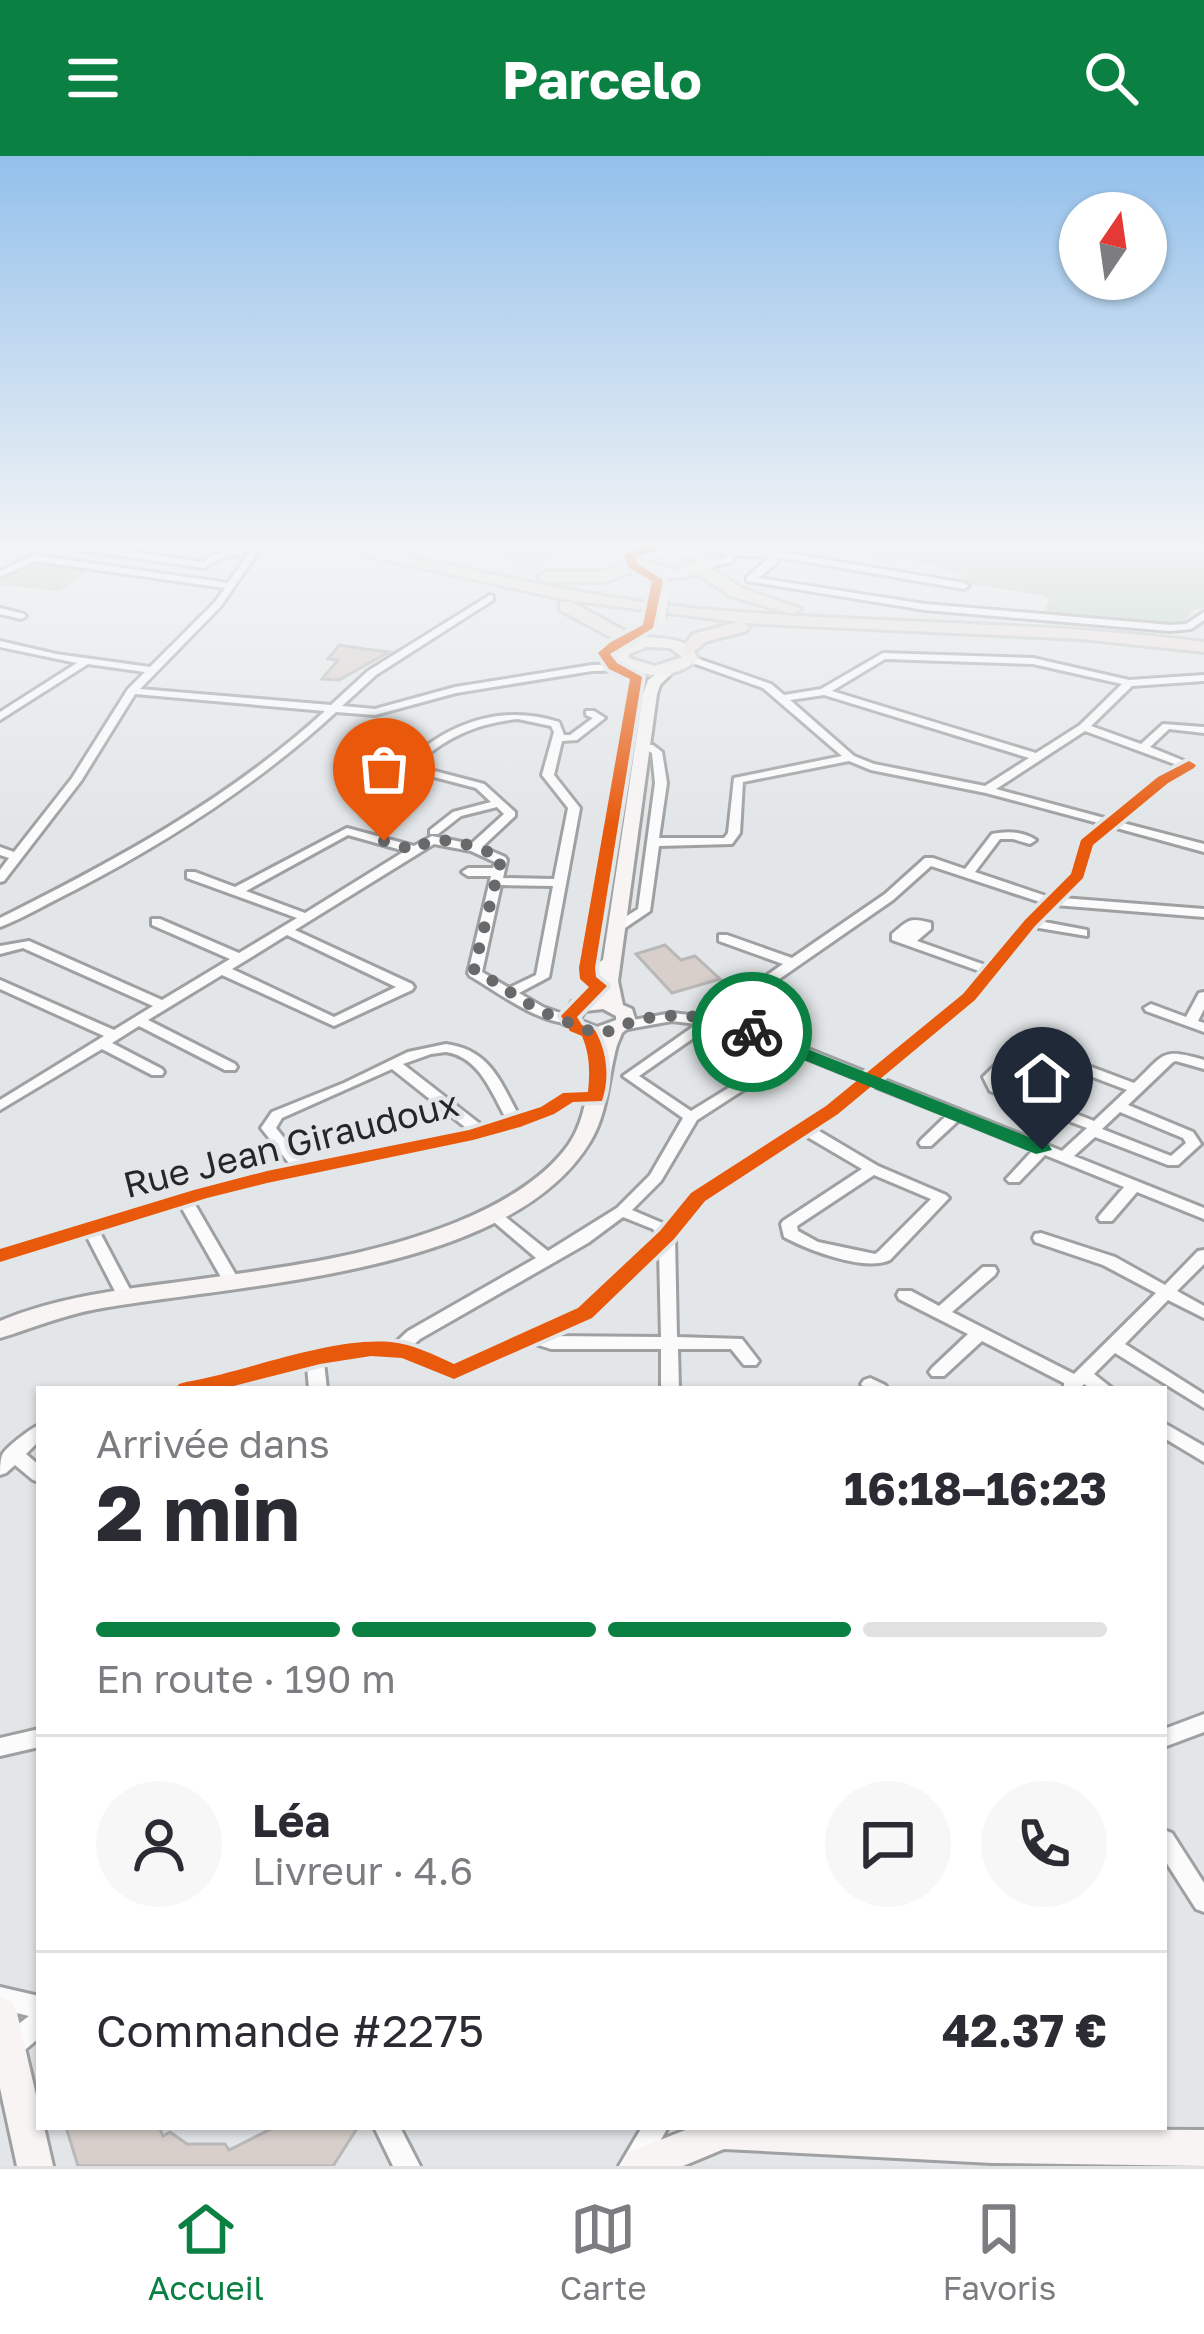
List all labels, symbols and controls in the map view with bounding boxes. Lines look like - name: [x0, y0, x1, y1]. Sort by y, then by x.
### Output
- icon: menu: [60, 45, 126, 111]
- icon: search: [1078, 45, 1144, 111]
- text: Parcelo: [502, 46, 702, 111]
- north arrow: [1059, 192, 1167, 300]
- map controls: [1059, 192, 1167, 300]
- pin: [333, 718, 435, 841]
- icon: bag: [351, 736, 417, 802]
- courier: [692, 972, 812, 1092]
- icon: bike: [719, 999, 785, 1065]
- pin: [991, 1027, 1093, 1150]
- icon: home: [1009, 1045, 1075, 1111]
- street label: Rue Jean Giraudoux: [119, 1081, 463, 1206]
- text: Arrivée dans: [96, 1420, 330, 1467]
- text: 16:18–16:23: [844, 1461, 1107, 1515]
- text: 2 min: [96, 1465, 300, 1558]
- text: En route · 190 m: [96, 1655, 396, 1702]
- button: person: [96, 1781, 222, 1907]
- button: chat: [825, 1781, 951, 1907]
- button: phone: [981, 1781, 1107, 1907]
- text: Léa: [252, 1793, 330, 1847]
- text: Livreur · 4.6: [252, 1847, 473, 1894]
- text: Commande #2275: [96, 2003, 484, 2057]
- text: 42.37 €: [942, 2003, 1107, 2057]
- tab: Accueil: [148, 2196, 264, 2307]
- tab: Carte: [560, 2196, 647, 2307]
- tab: Favoris: [942, 2196, 1056, 2307]

